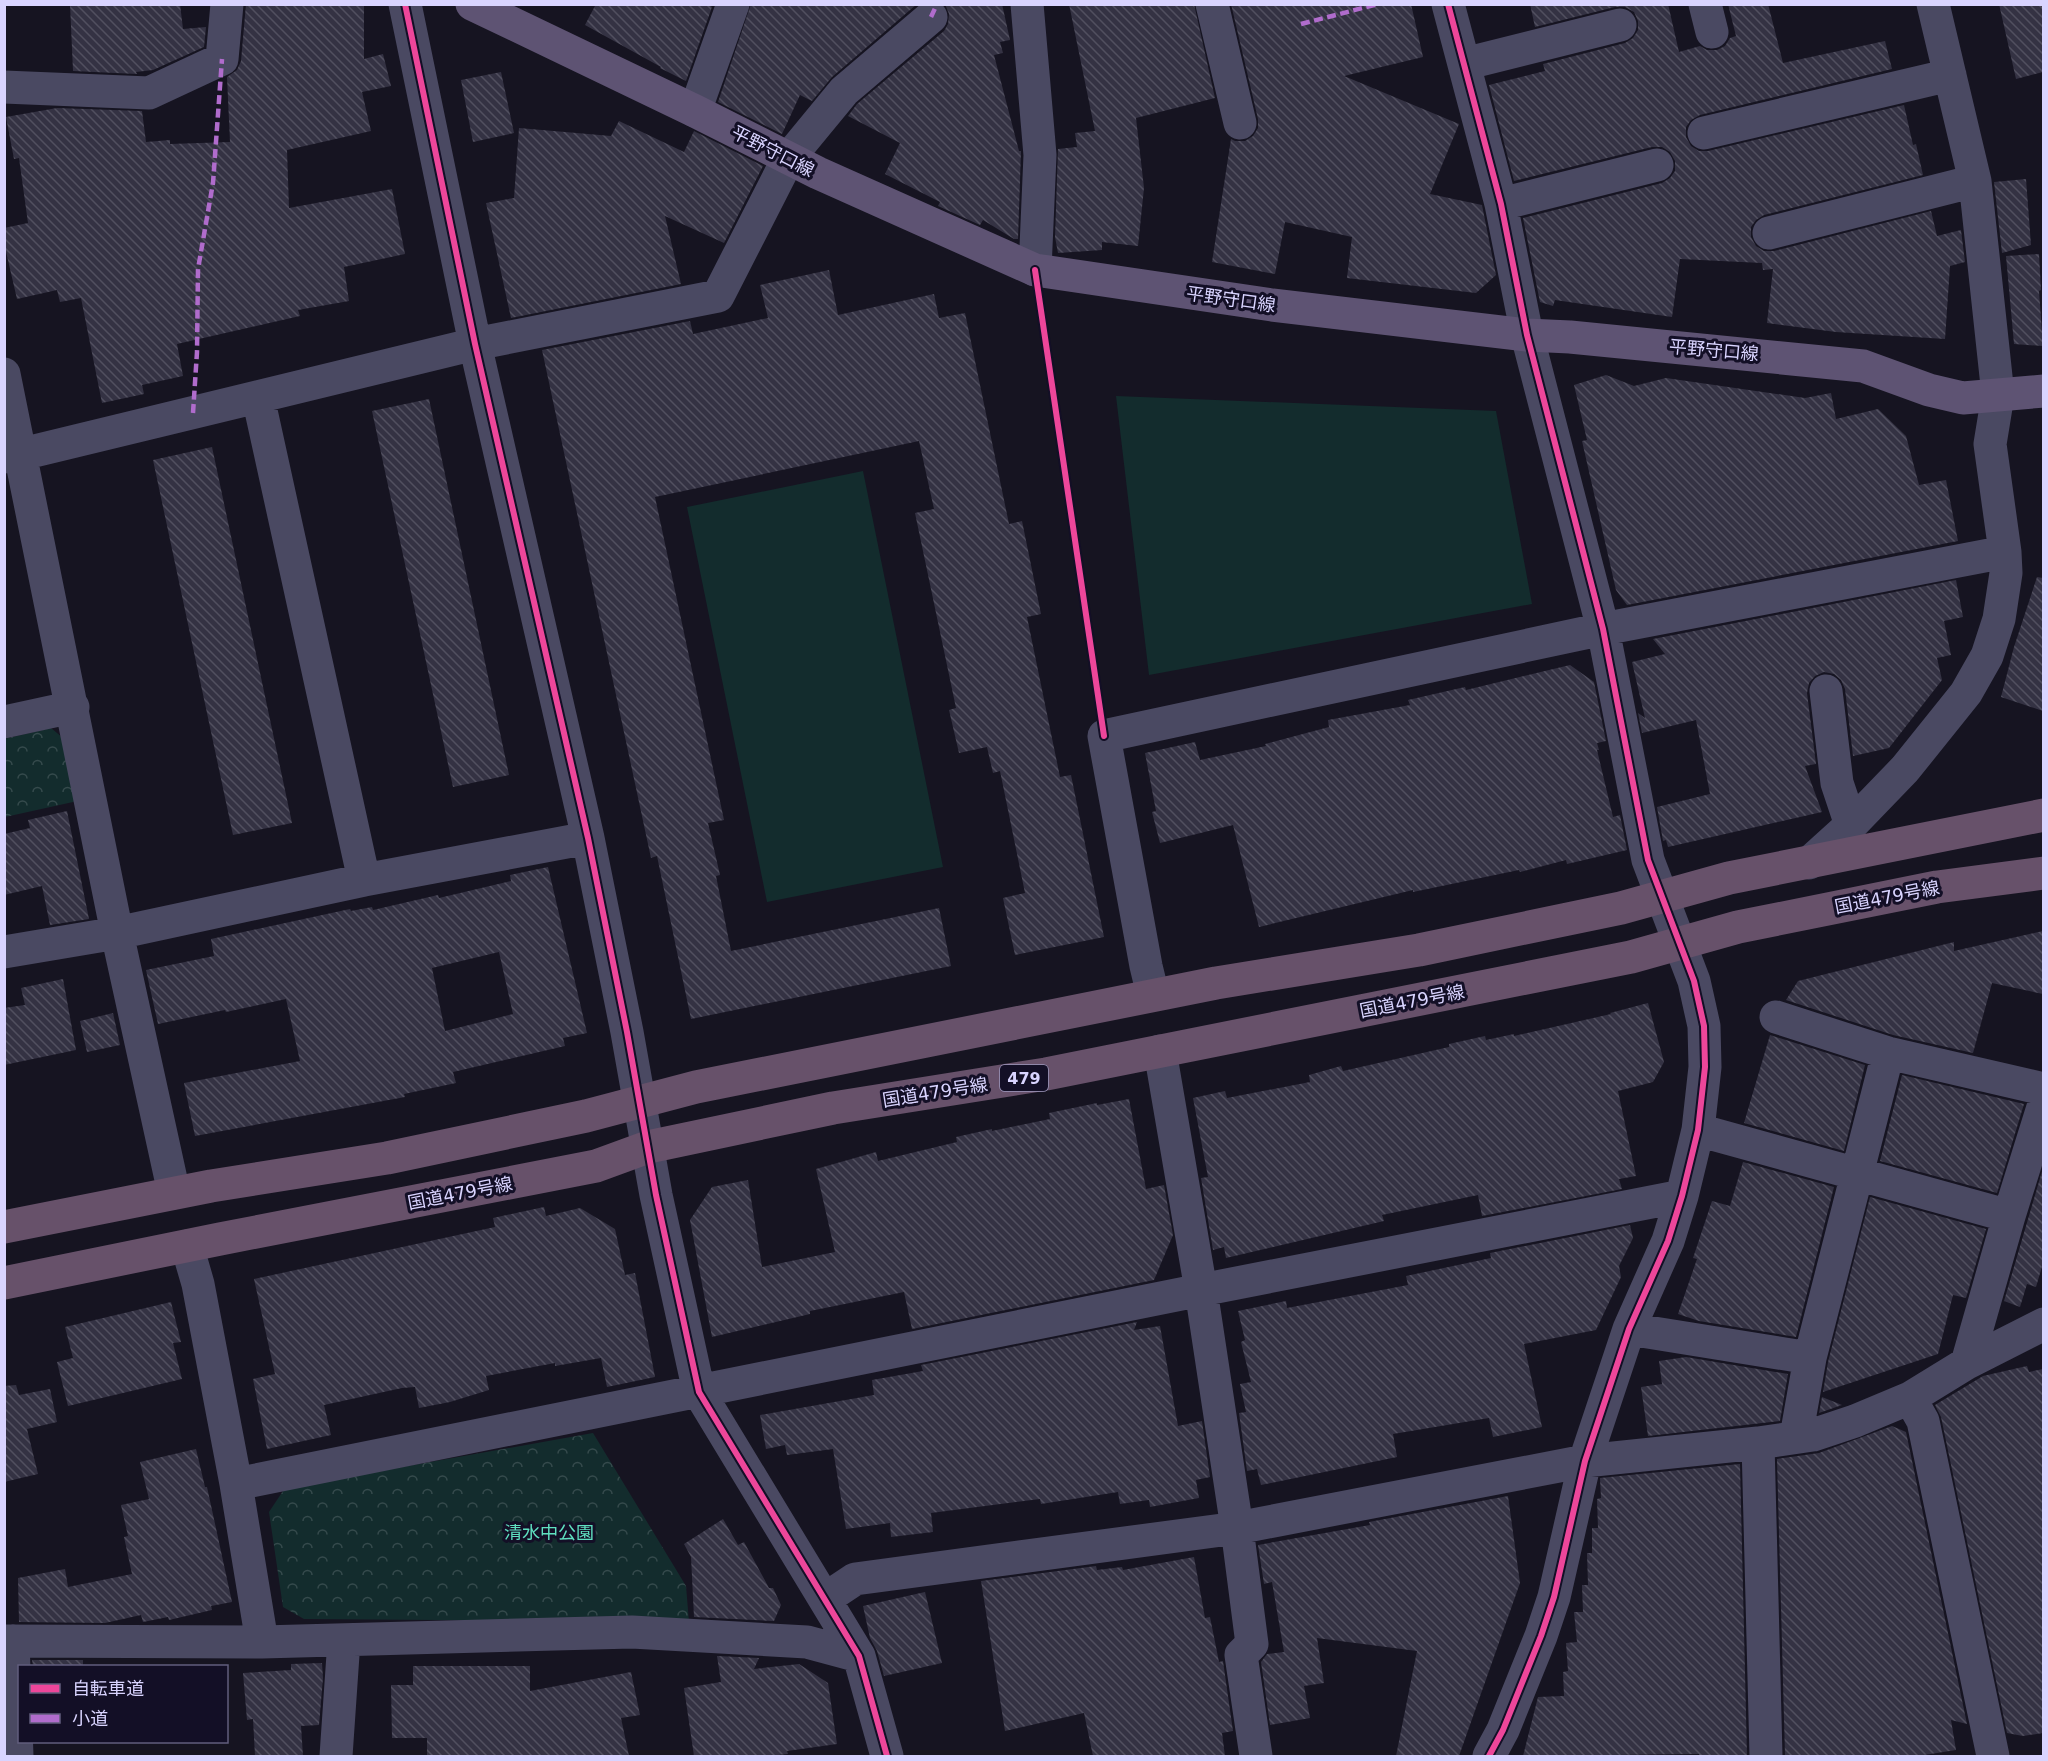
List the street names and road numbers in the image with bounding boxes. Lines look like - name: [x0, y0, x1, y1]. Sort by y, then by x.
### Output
- street label: 平野守口線: [728, 121, 818, 181]
- street label: 平野守口線: [1185, 282, 1277, 316]
- street label: 平野守口線: [1668, 336, 1760, 364]
- street label: 国道479号線: [1833, 877, 1941, 917]
- street label: 国道479号線: [1358, 981, 1466, 1021]
- road number: 479: [1000, 1065, 1048, 1091]
- street label: 国道479号線: [881, 1073, 989, 1111]
- street label: 国道479号線: [406, 1173, 514, 1213]

